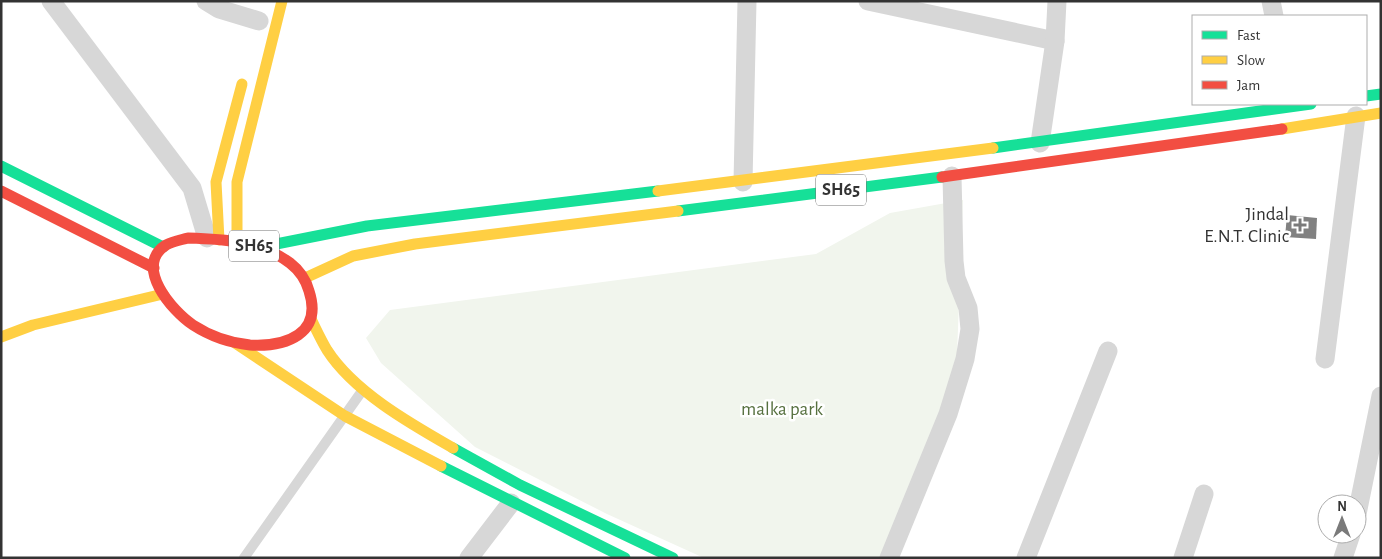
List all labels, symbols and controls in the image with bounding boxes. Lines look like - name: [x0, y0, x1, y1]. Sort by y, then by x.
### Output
- legend: [1192, 15, 1367, 105]
- text: Fast: [1237, 28, 1261, 43]
- text: Slow: [1237, 53, 1265, 68]
- text: Jam: [1237, 78, 1260, 93]
- road number: SH65: [816, 174, 866, 206]
- place label: Jindal E.N.T. Clinic: [1204, 205, 1289, 246]
- marker: Jindal E.N.T. Clinic: [1293, 218, 1307, 232]
- road number: SH65: [229, 230, 279, 262]
- park label: malka park: [741, 400, 823, 419]
- north arrow: [1317, 494, 1367, 544]
- text: N: [1337, 500, 1347, 514]

